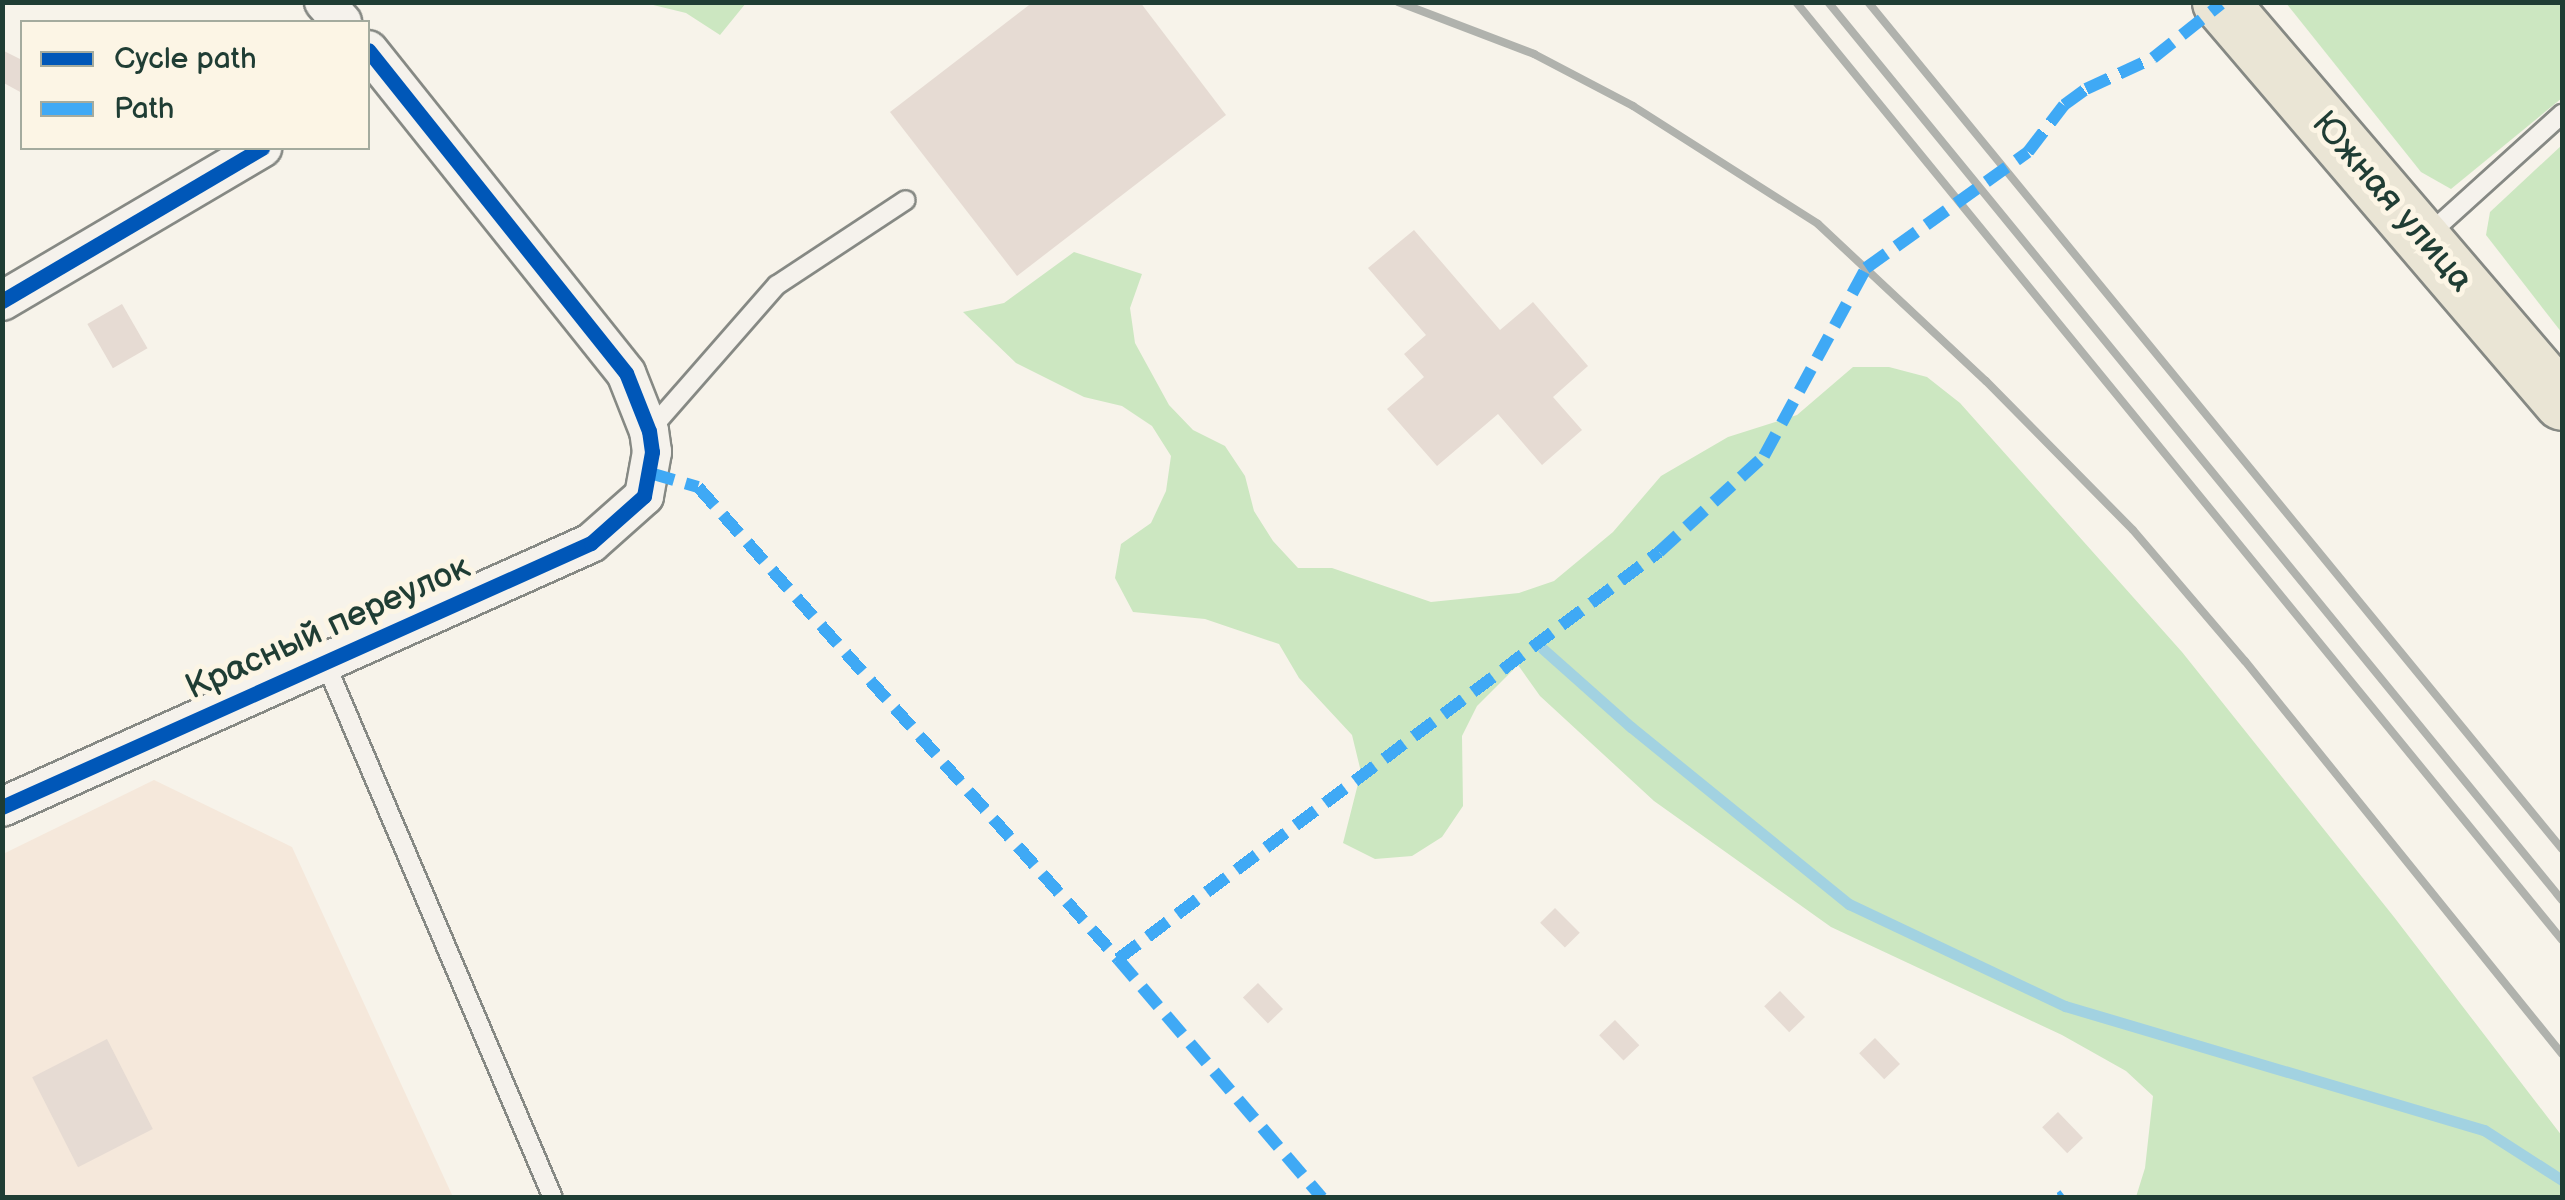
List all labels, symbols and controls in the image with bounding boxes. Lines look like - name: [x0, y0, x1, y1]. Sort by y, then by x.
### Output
- legend: [20, 20, 370, 150]
- text: Cycle path: [114, 41, 257, 77]
- text: Path: [114, 91, 174, 127]
- street label: Южная улица: [2302, 103, 2482, 301]
- street label: Красный переулок: [179, 546, 477, 710]

